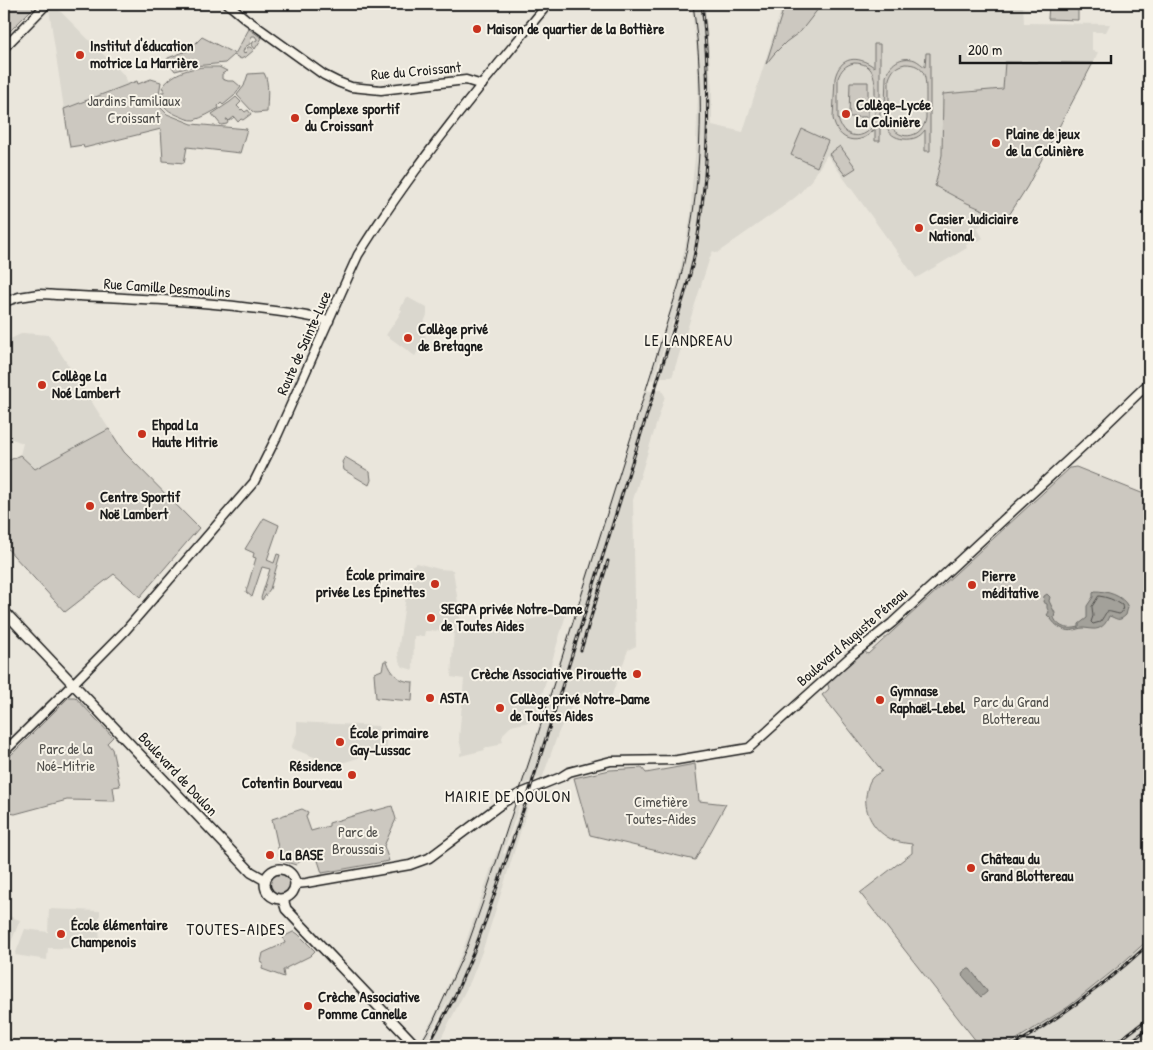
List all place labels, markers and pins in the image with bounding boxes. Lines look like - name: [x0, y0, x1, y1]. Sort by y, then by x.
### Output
- place label: Maison de quartier de la Bottière: [487, 18, 664, 40]
- marker: Maison de quartier de la Bottière: [471, 23, 483, 35]
- place label: Institut d'éducation motrice La Marrière: [90, 35, 198, 73]
- marker: Institut d'éducation motrice La Marrière: [74, 49, 86, 61]
- place label: Collège-Lycée La Colinière: [856, 94, 931, 132]
- place label: Complexe sportif du Croissant: [305, 98, 401, 136]
- marker: Collège-Lycée La Colinière: [840, 108, 852, 120]
- marker: Complexe sportif du Croissant: [289, 112, 301, 124]
- place label: Plaine de jeux de la Colinière: [1006, 123, 1084, 161]
- marker: Plaine de jeux de la Colinière: [990, 137, 1002, 149]
- place label: Casier Judiciaire National: [929, 208, 1018, 246]
- marker: Casier Judiciaire National: [913, 222, 925, 234]
- place label: Collège privé de Bretagne: [418, 318, 488, 357]
- marker: Collège privé de Bretagne: [402, 332, 414, 344]
- place label: Collège La Noé Lambert: [52, 365, 121, 403]
- marker: Collège La Noé Lambert: [36, 379, 48, 391]
- place label: Ehpad La Haute Mitrie: [152, 414, 218, 452]
- marker: Ehpad La Haute Mitrie: [136, 428, 148, 440]
- place label: Centre Sportif Noë Lambert: [100, 486, 181, 524]
- marker: Centre Sportif Noë Lambert: [84, 500, 96, 512]
- place label: École primaire privée Les Épinettes: [316, 564, 425, 603]
- place label: Pierre méditative: [982, 565, 1039, 603]
- marker: École primaire privée Les Épinettes: [429, 578, 441, 590]
- marker: Pierre méditative: [966, 579, 978, 591]
- place label: SEGPA privée Notre-Dame de Toutes Aides: [441, 598, 583, 636]
- marker: SEGPA privée Notre-Dame de Toutes Aides: [425, 612, 437, 624]
- place label: Crèche Associative Pirouette: [471, 663, 627, 684]
- marker: Crèche Associative Pirouette: [631, 668, 643, 680]
- place label: Gymnase Raphaël-Lebel: [890, 680, 966, 719]
- place label: ASTA: [440, 687, 469, 708]
- place label: Collège privé Notre-Dame de Toutes Aides: [510, 688, 650, 726]
- marker: ASTA: [424, 692, 436, 704]
- marker: Gymnase Raphaël-Lebel: [874, 694, 886, 706]
- marker: Collège privé Notre-Dame de Toutes Aides: [494, 702, 506, 714]
- place label: École primaire Gay-Lussac: [350, 722, 429, 761]
- marker: École primaire Gay-Lussac: [334, 736, 346, 748]
- place label: Résidence Cotentin Bourveau: [242, 755, 343, 793]
- marker: Résidence Cotentin Bourveau: [346, 769, 358, 781]
- place label: La BASE: [280, 844, 324, 865]
- place label: Château du Grand Blottereau: [981, 848, 1074, 886]
- marker: La BASE: [264, 849, 276, 861]
- marker: Château du Grand Blottereau: [965, 862, 977, 874]
- place label: École élémentaire Champenois: [71, 914, 168, 953]
- marker: École élémentaire Champenois: [55, 928, 67, 940]
- place label: Crèche Associative Pomme Cannelle: [318, 986, 420, 1024]
- marker: Crèche Associative Pomme Cannelle: [302, 1000, 314, 1012]

